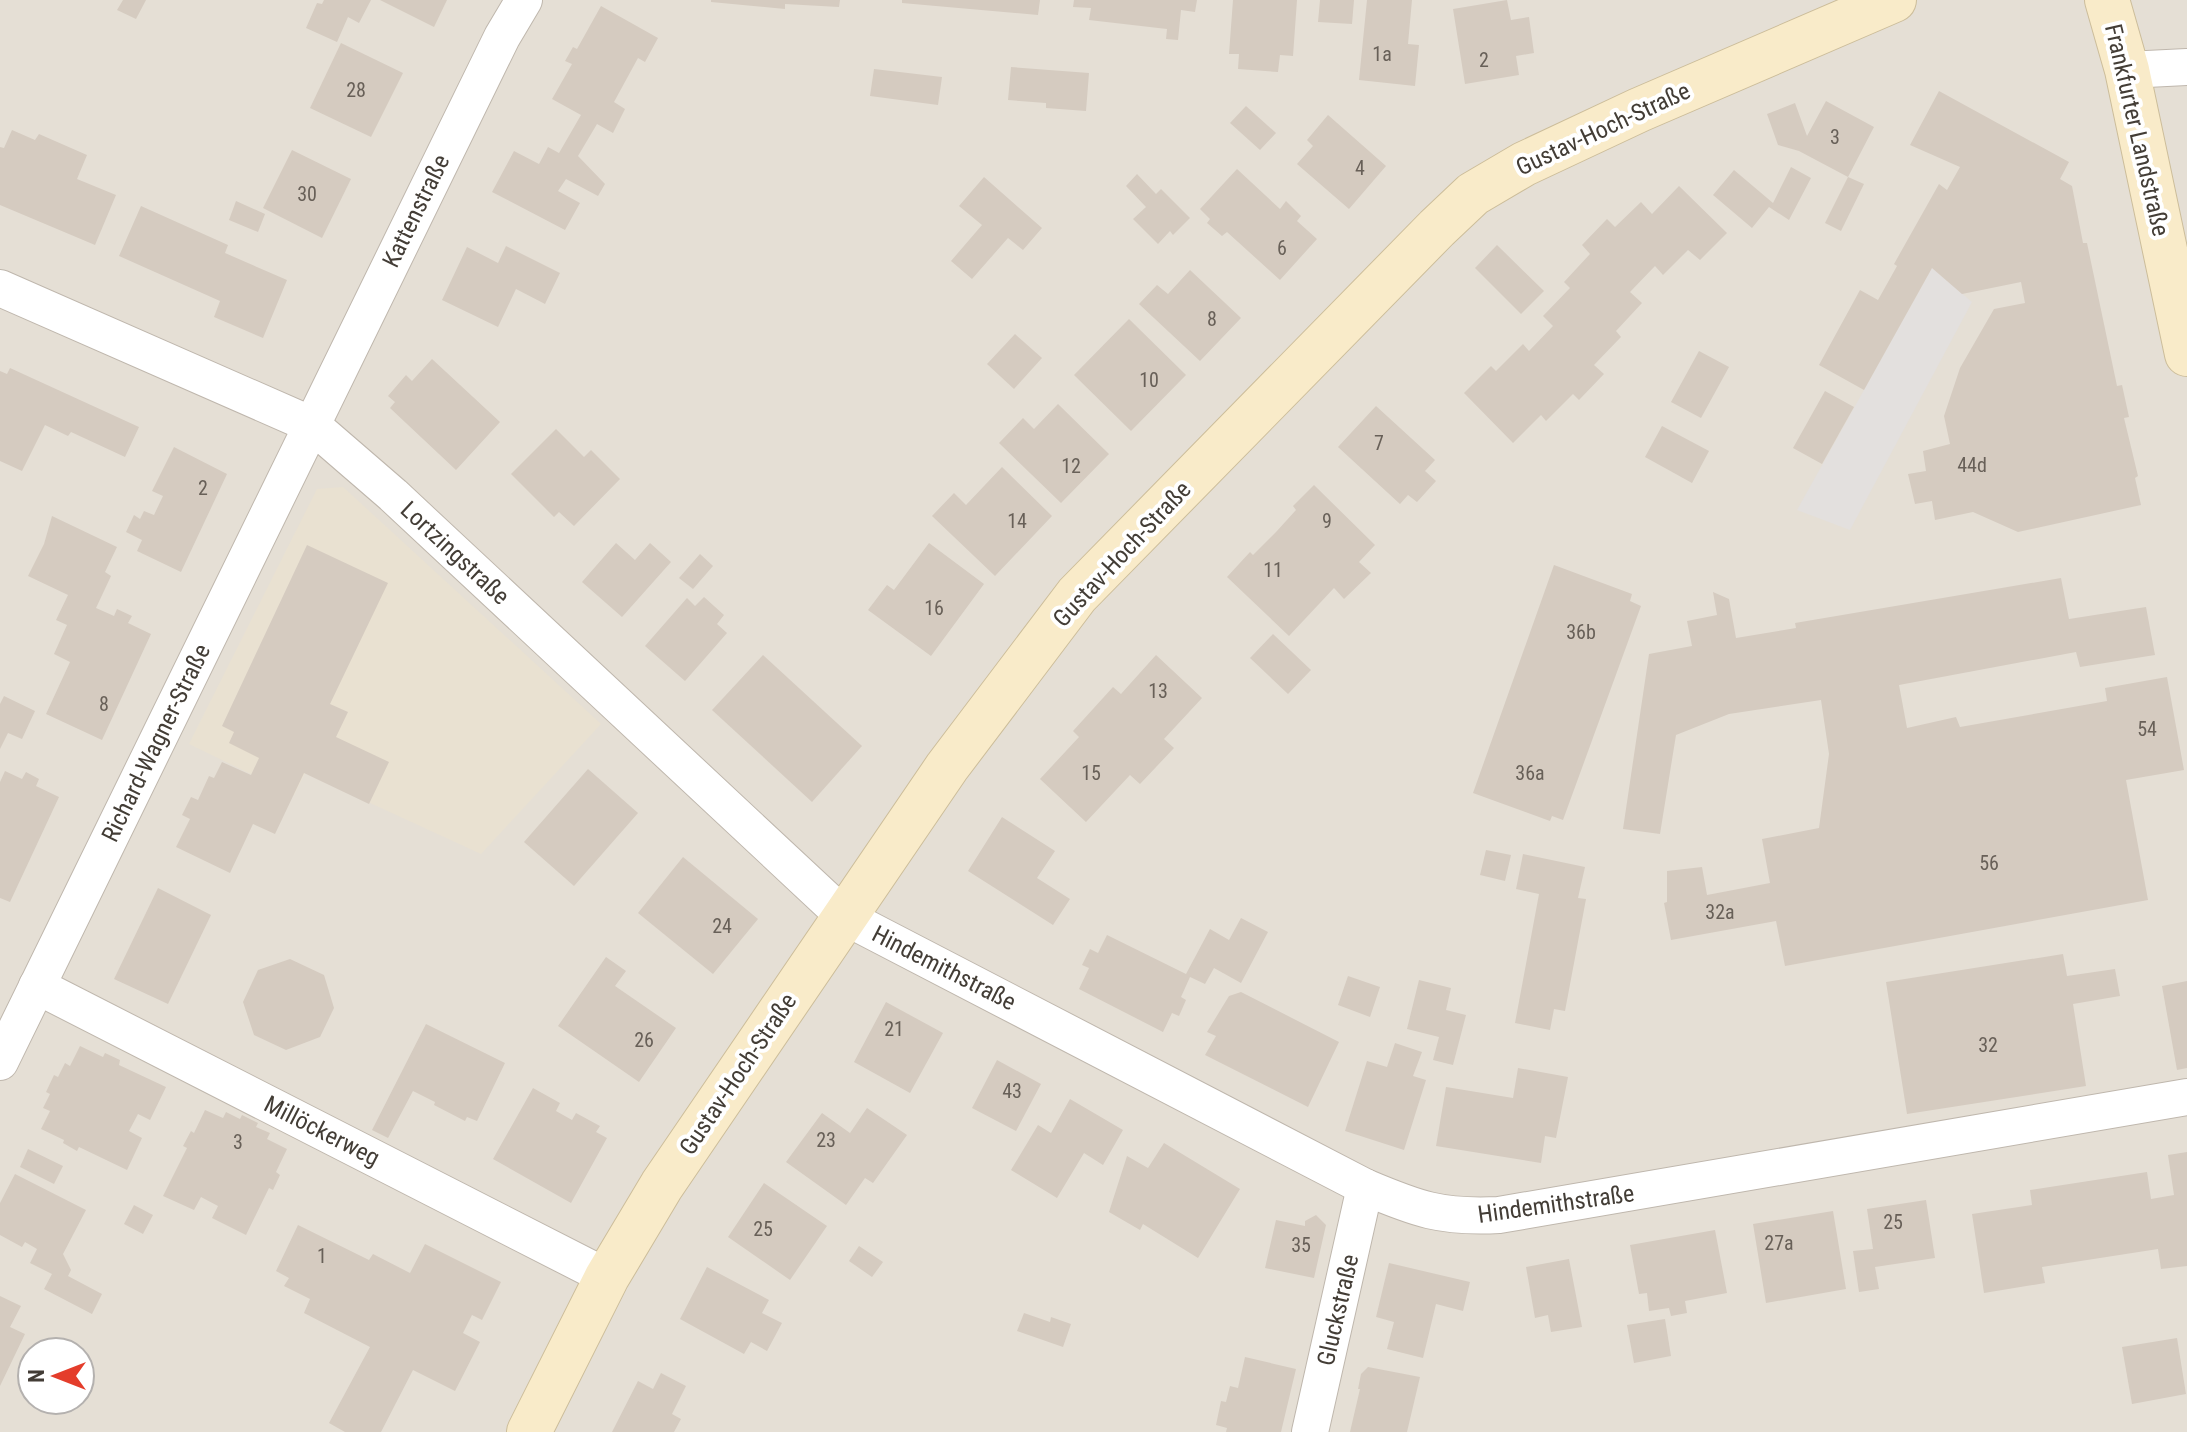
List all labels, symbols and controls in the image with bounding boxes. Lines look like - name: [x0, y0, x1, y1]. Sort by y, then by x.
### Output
- street label: Frankfurter Landstraße: [2099, 21, 2175, 239]
- house number: 1a: [1372, 42, 1392, 66]
- house number: 2: [1479, 48, 1489, 72]
- street label: Gustav-Hoch-Straße: [1512, 76, 1694, 182]
- house number: 28: [346, 78, 366, 102]
- house number: 3: [1830, 125, 1840, 149]
- street label: Kattenstraße: [377, 150, 455, 272]
- house number: 4: [1355, 156, 1365, 180]
- house number: 30: [297, 182, 317, 206]
- house number: 6: [1277, 236, 1287, 260]
- house number: 8: [1207, 307, 1217, 331]
- house number: 10: [1139, 368, 1159, 392]
- house number: 7: [1374, 431, 1384, 455]
- house number: 44d: [1957, 453, 1987, 477]
- house number: 12: [1061, 454, 1081, 478]
- street label: Gustav-Hoch-Straße: [1047, 475, 1197, 633]
- house number: 2: [198, 476, 208, 500]
- street label: Lortzingstraße: [395, 496, 515, 610]
- house number: 14: [1007, 509, 1027, 533]
- house number: 9: [1322, 509, 1332, 533]
- house number: 11: [1263, 558, 1283, 582]
- house number: 16: [924, 596, 944, 620]
- house number: 36b: [1566, 620, 1596, 644]
- street label: Richard-Wagner-Straße: [96, 640, 216, 846]
- house number: 13: [1148, 679, 1168, 703]
- house number: 8: [99, 692, 109, 716]
- house number: 54: [2137, 717, 2157, 741]
- house number: 15: [1081, 761, 1101, 785]
- house number: 36a: [1515, 761, 1545, 785]
- house number: 56: [1979, 851, 1999, 875]
- house number: 32a: [1705, 900, 1735, 924]
- house number: 24: [712, 914, 732, 938]
- street label: Hindemithstraße: [867, 920, 1021, 1016]
- street label: Gustav-Hoch-Straße: [674, 988, 802, 1160]
- house number: 21: [884, 1017, 904, 1041]
- house number: 26: [634, 1028, 654, 1052]
- house number: 32: [1978, 1033, 1998, 1057]
- house number: 43: [1002, 1079, 1022, 1103]
- street label: Millöckerweg: [260, 1090, 384, 1172]
- house number: 23: [816, 1128, 836, 1152]
- house number: 3: [233, 1130, 243, 1154]
- street label: Hindemithstraße: [1476, 1179, 1636, 1229]
- house number: 25: [1883, 1210, 1903, 1234]
- house number: 25: [753, 1217, 773, 1241]
- house number: 27a: [1764, 1231, 1794, 1255]
- house number: 35: [1291, 1233, 1311, 1257]
- house number: 1: [317, 1244, 327, 1268]
- street label: Gluckstraße: [1312, 1252, 1364, 1368]
- north arrow: [16, 1336, 96, 1416]
- text: N: [24, 1369, 49, 1383]

